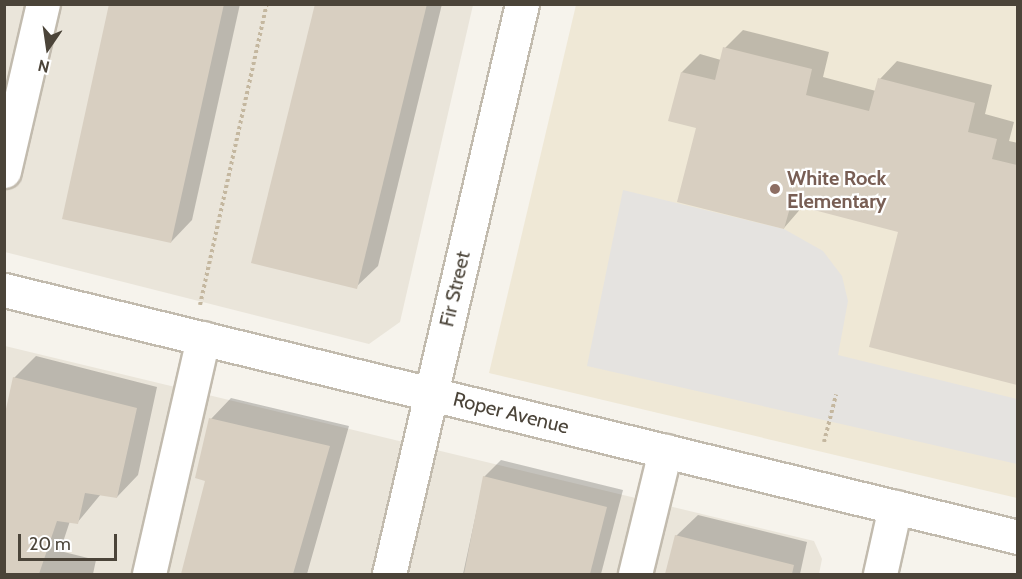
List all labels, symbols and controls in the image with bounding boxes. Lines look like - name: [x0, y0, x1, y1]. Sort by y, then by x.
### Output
- north arrow: [18, 18, 78, 78]
- text: N: [36, 55, 51, 77]
- place label: White Rock Elementary: [787, 166, 887, 213]
- marker: White Rock Elementary: [768, 182, 782, 196]
- street label: Fir Street: [435, 249, 475, 329]
- street label: Roper Avenue: [451, 387, 571, 439]
- scale bar: [21, 522, 120, 560]
- text: 20 m: [29, 533, 71, 555]

